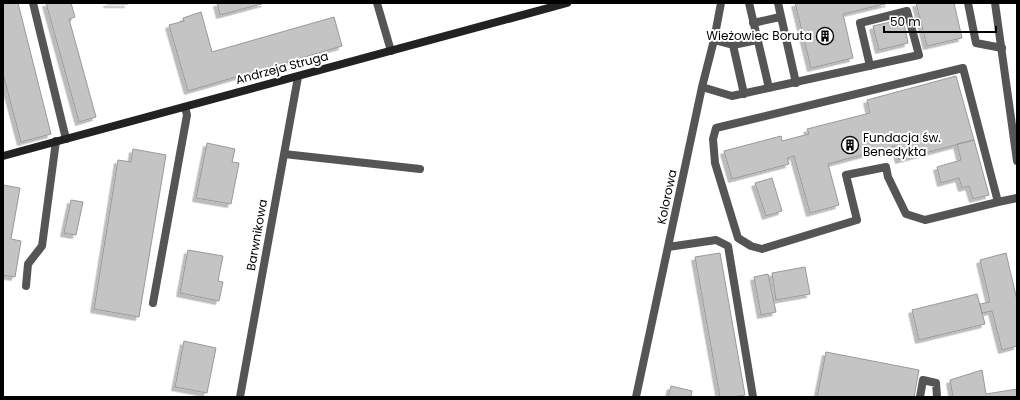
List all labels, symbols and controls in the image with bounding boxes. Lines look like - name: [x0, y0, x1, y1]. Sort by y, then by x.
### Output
- scale bar: [884, 8, 996, 34]
- text: 50 m: [890, 13, 921, 30]
- building icon: Wieżowiec Boruta: [815, 26, 835, 46]
- place label: Wieżowiec Boruta: [706, 27, 812, 44]
- street label: Andrzeja Struga: [234, 47, 330, 88]
- place label: Fundacja św. Benedykta: [863, 129, 941, 160]
- building icon: Fundacja św. Benedykta: [840, 135, 860, 155]
- street label: Kolorowa: [652, 168, 681, 226]
- street label: Barwnikowa: [242, 198, 271, 272]

